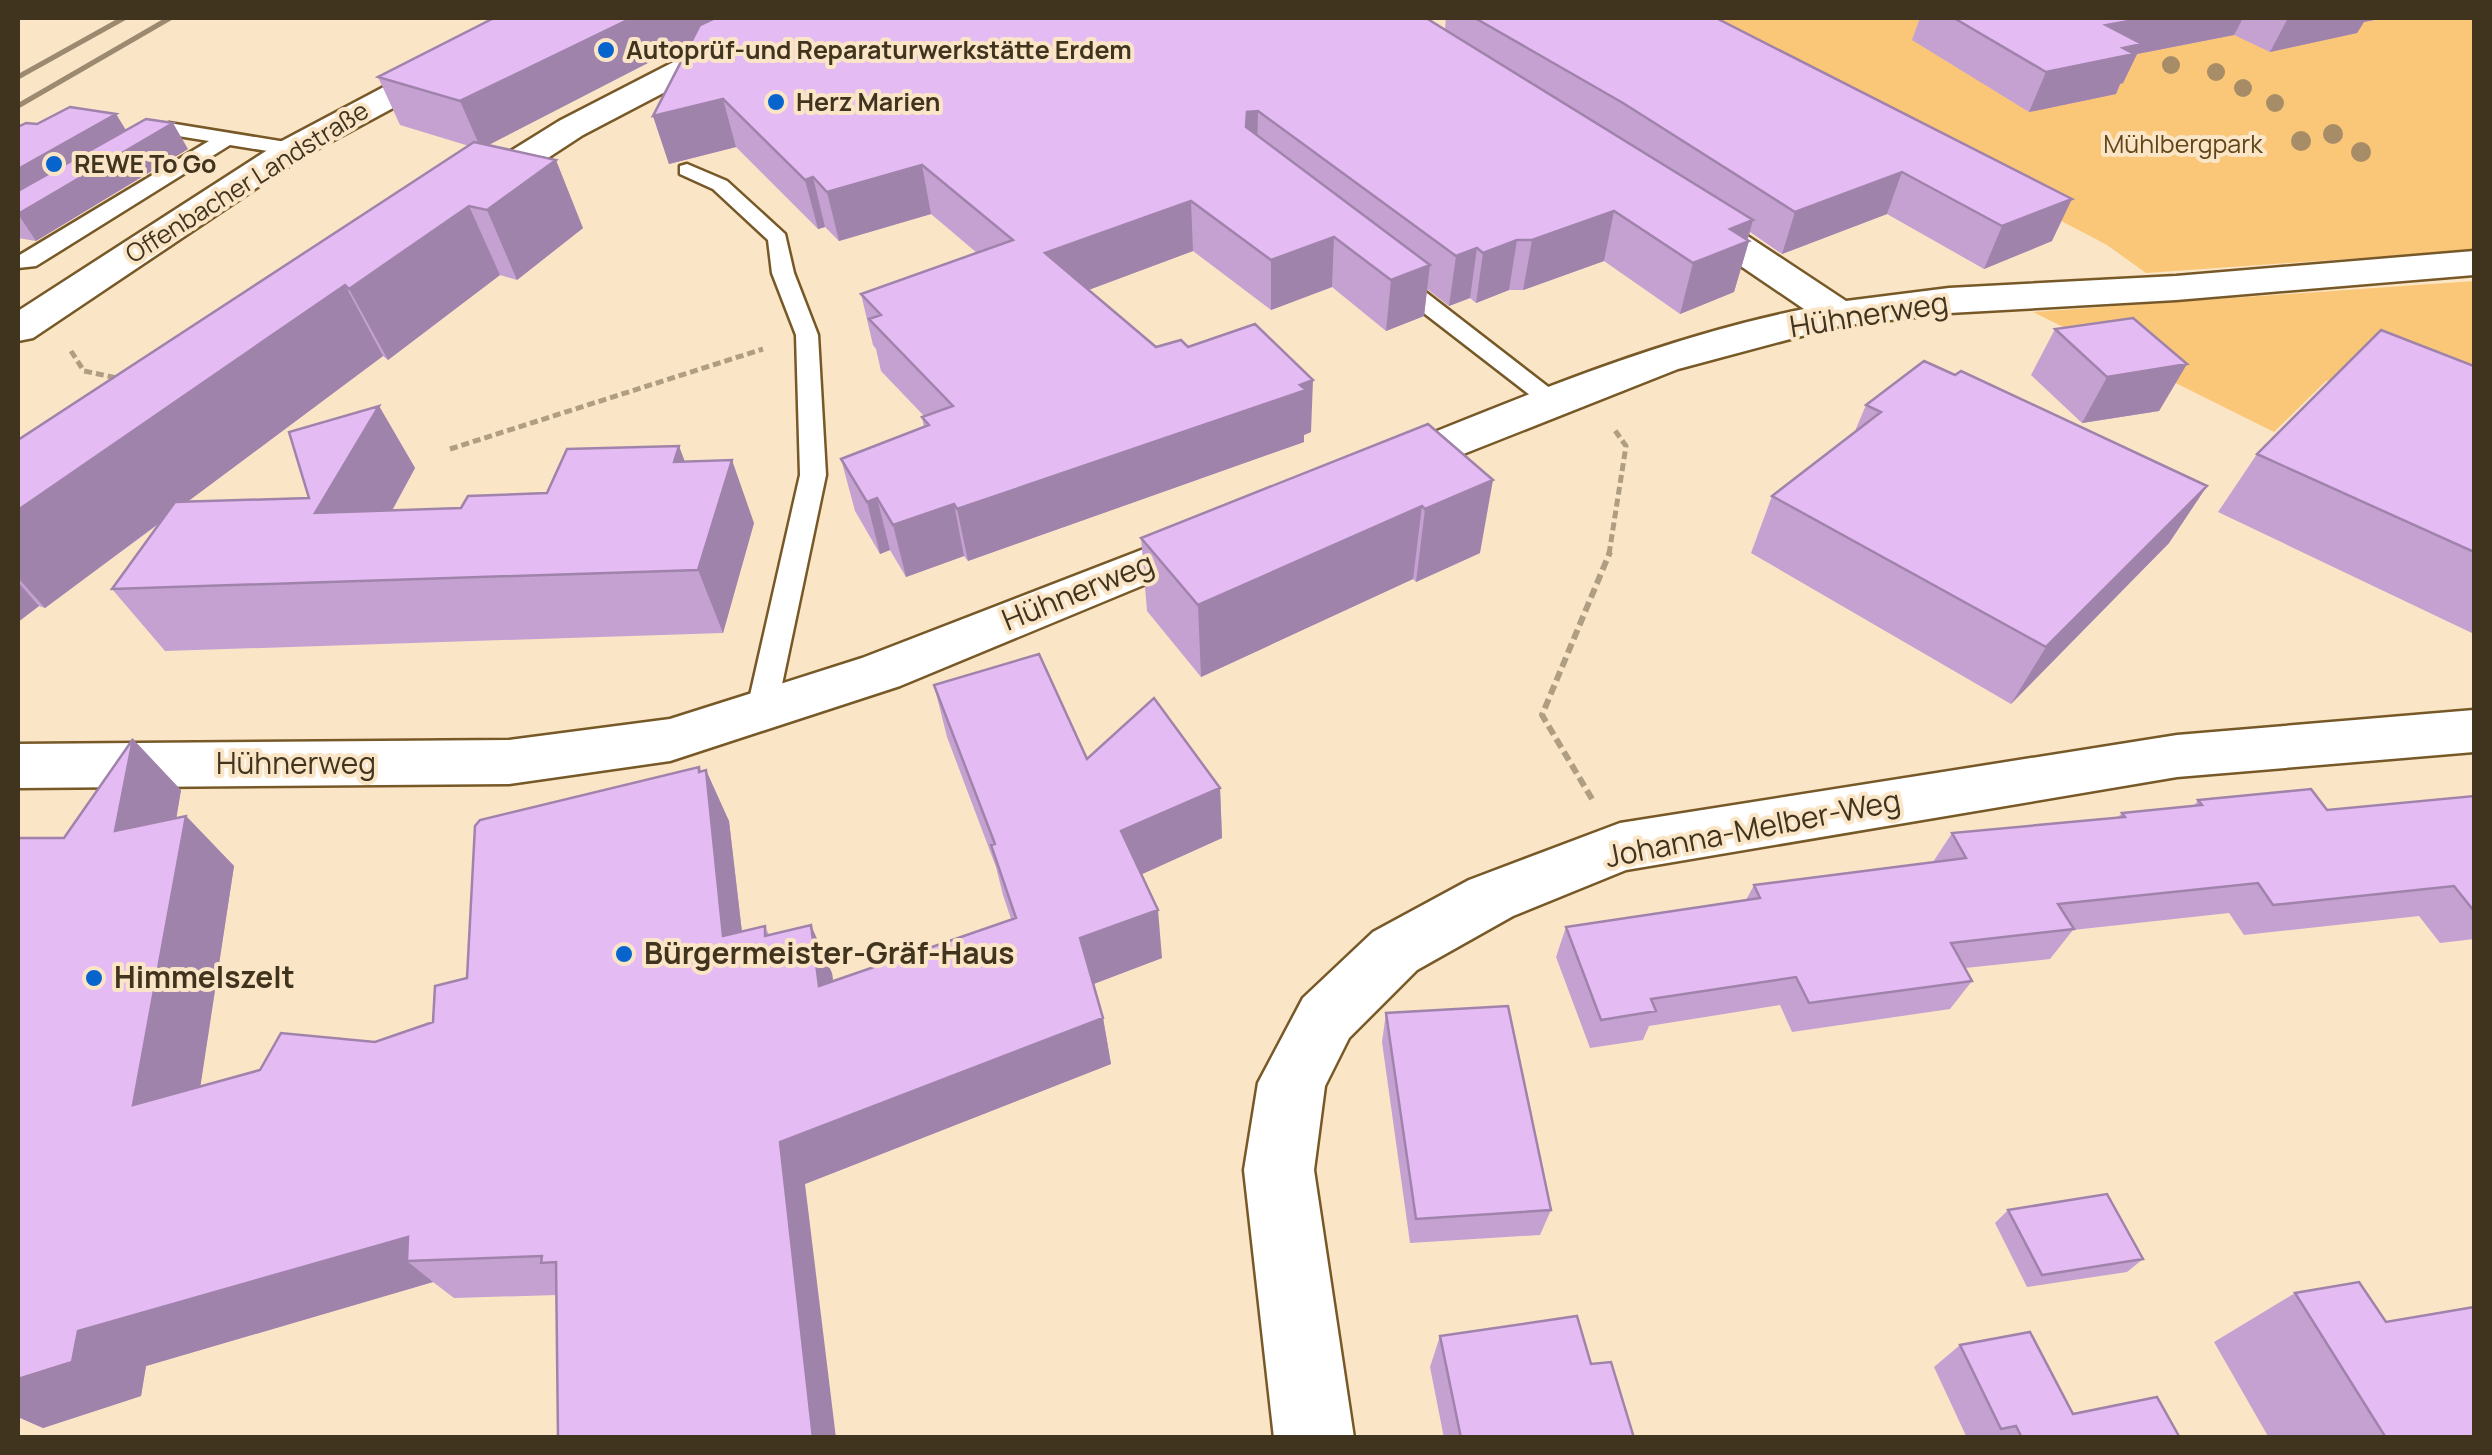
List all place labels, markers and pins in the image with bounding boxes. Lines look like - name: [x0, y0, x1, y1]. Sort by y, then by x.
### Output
- place label: Autoprüf-und Reparaturwerkstätte Erdem: [626, 32, 1132, 67]
- marker: Autoprüf-und Reparaturwerkstätte Erdem: [595, 39, 617, 61]
- place label: Herz Marien: [796, 84, 940, 119]
- marker: Herz Marien: [765, 91, 787, 113]
- place label: REWE To Go: [74, 146, 217, 181]
- marker: REWE To Go: [43, 153, 65, 175]
- place label: Bürgermeister-Gräf-Haus: [644, 932, 1015, 973]
- marker: Bürgermeister-Gräf-Haus: [613, 943, 635, 965]
- place label: Himmelszelt: [114, 956, 295, 997]
- marker: Himmelszelt: [83, 967, 105, 989]

